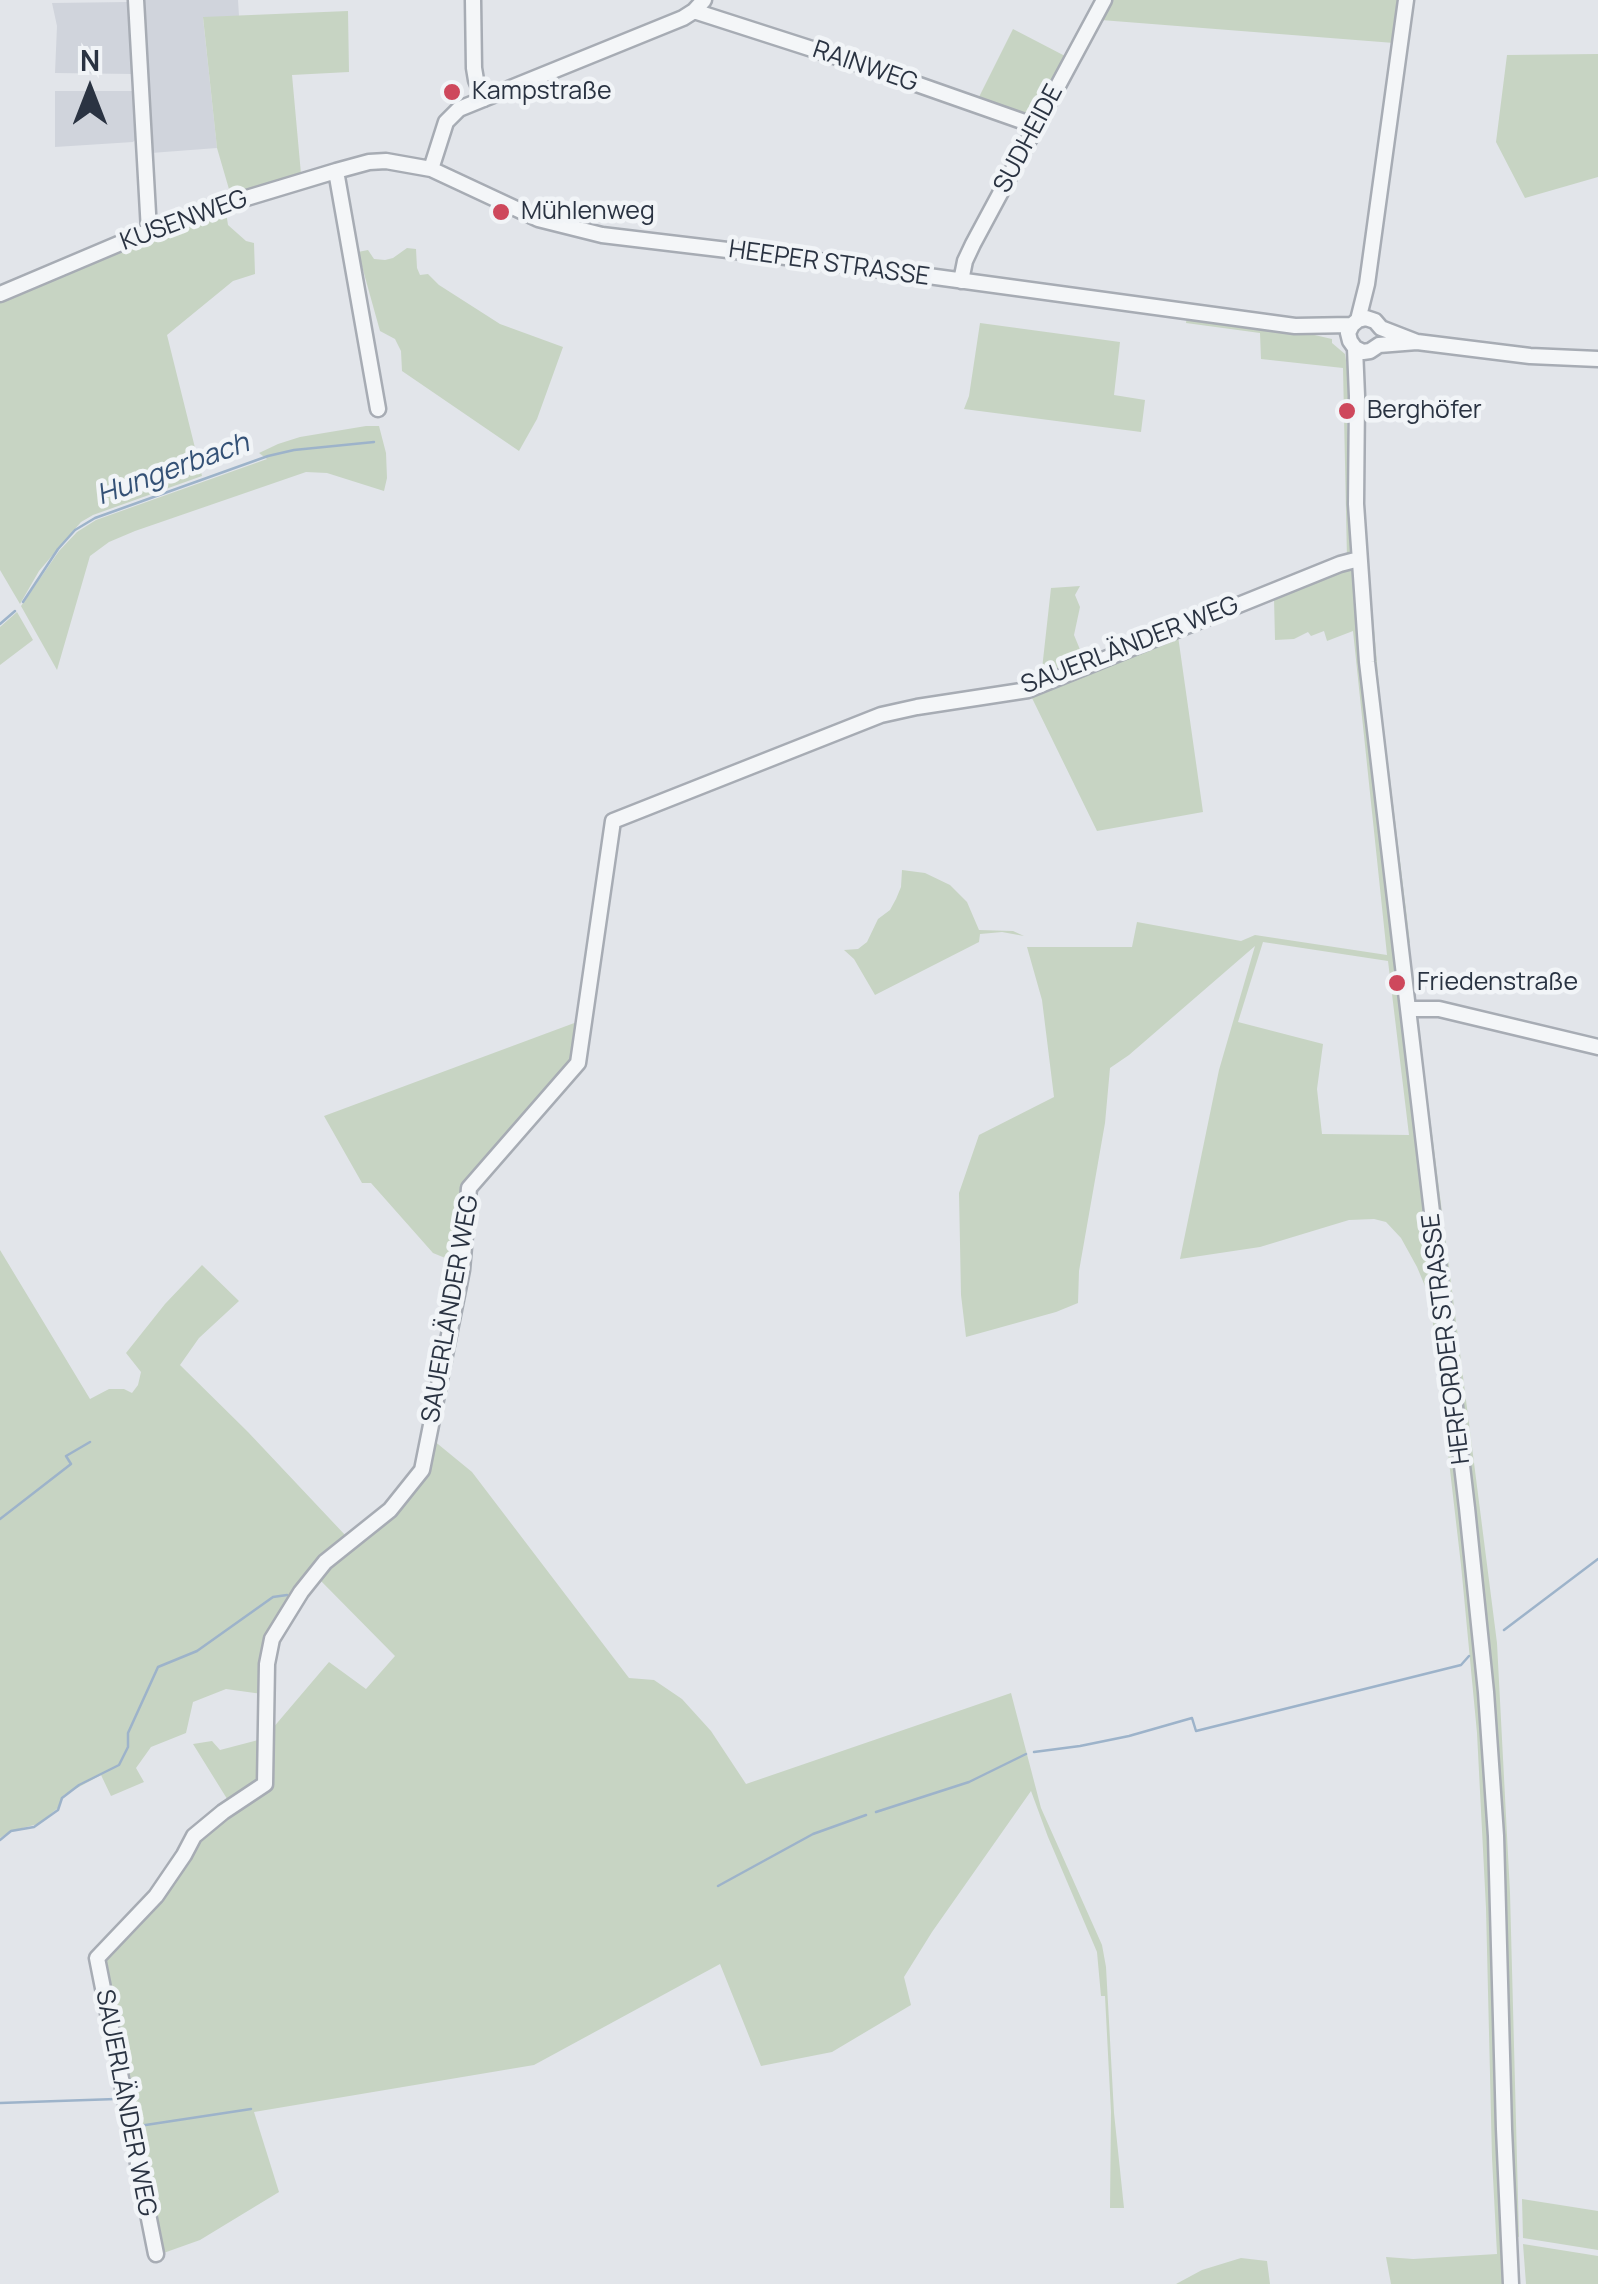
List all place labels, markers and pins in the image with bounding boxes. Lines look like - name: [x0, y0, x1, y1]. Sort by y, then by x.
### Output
- place label: Kampstraße: [472, 77, 612, 107]
- marker: Kampstraße: [441, 81, 463, 103]
- place label: Mühlenweg: [521, 197, 655, 227]
- marker: Mühlenweg: [490, 201, 512, 223]
- place label: Berghöfer: [1367, 396, 1482, 426]
- marker: Berghöfer: [1336, 400, 1358, 422]
- place label: Friedenstraße: [1417, 968, 1578, 998]
- marker: Friedenstraße: [1386, 972, 1408, 994]

